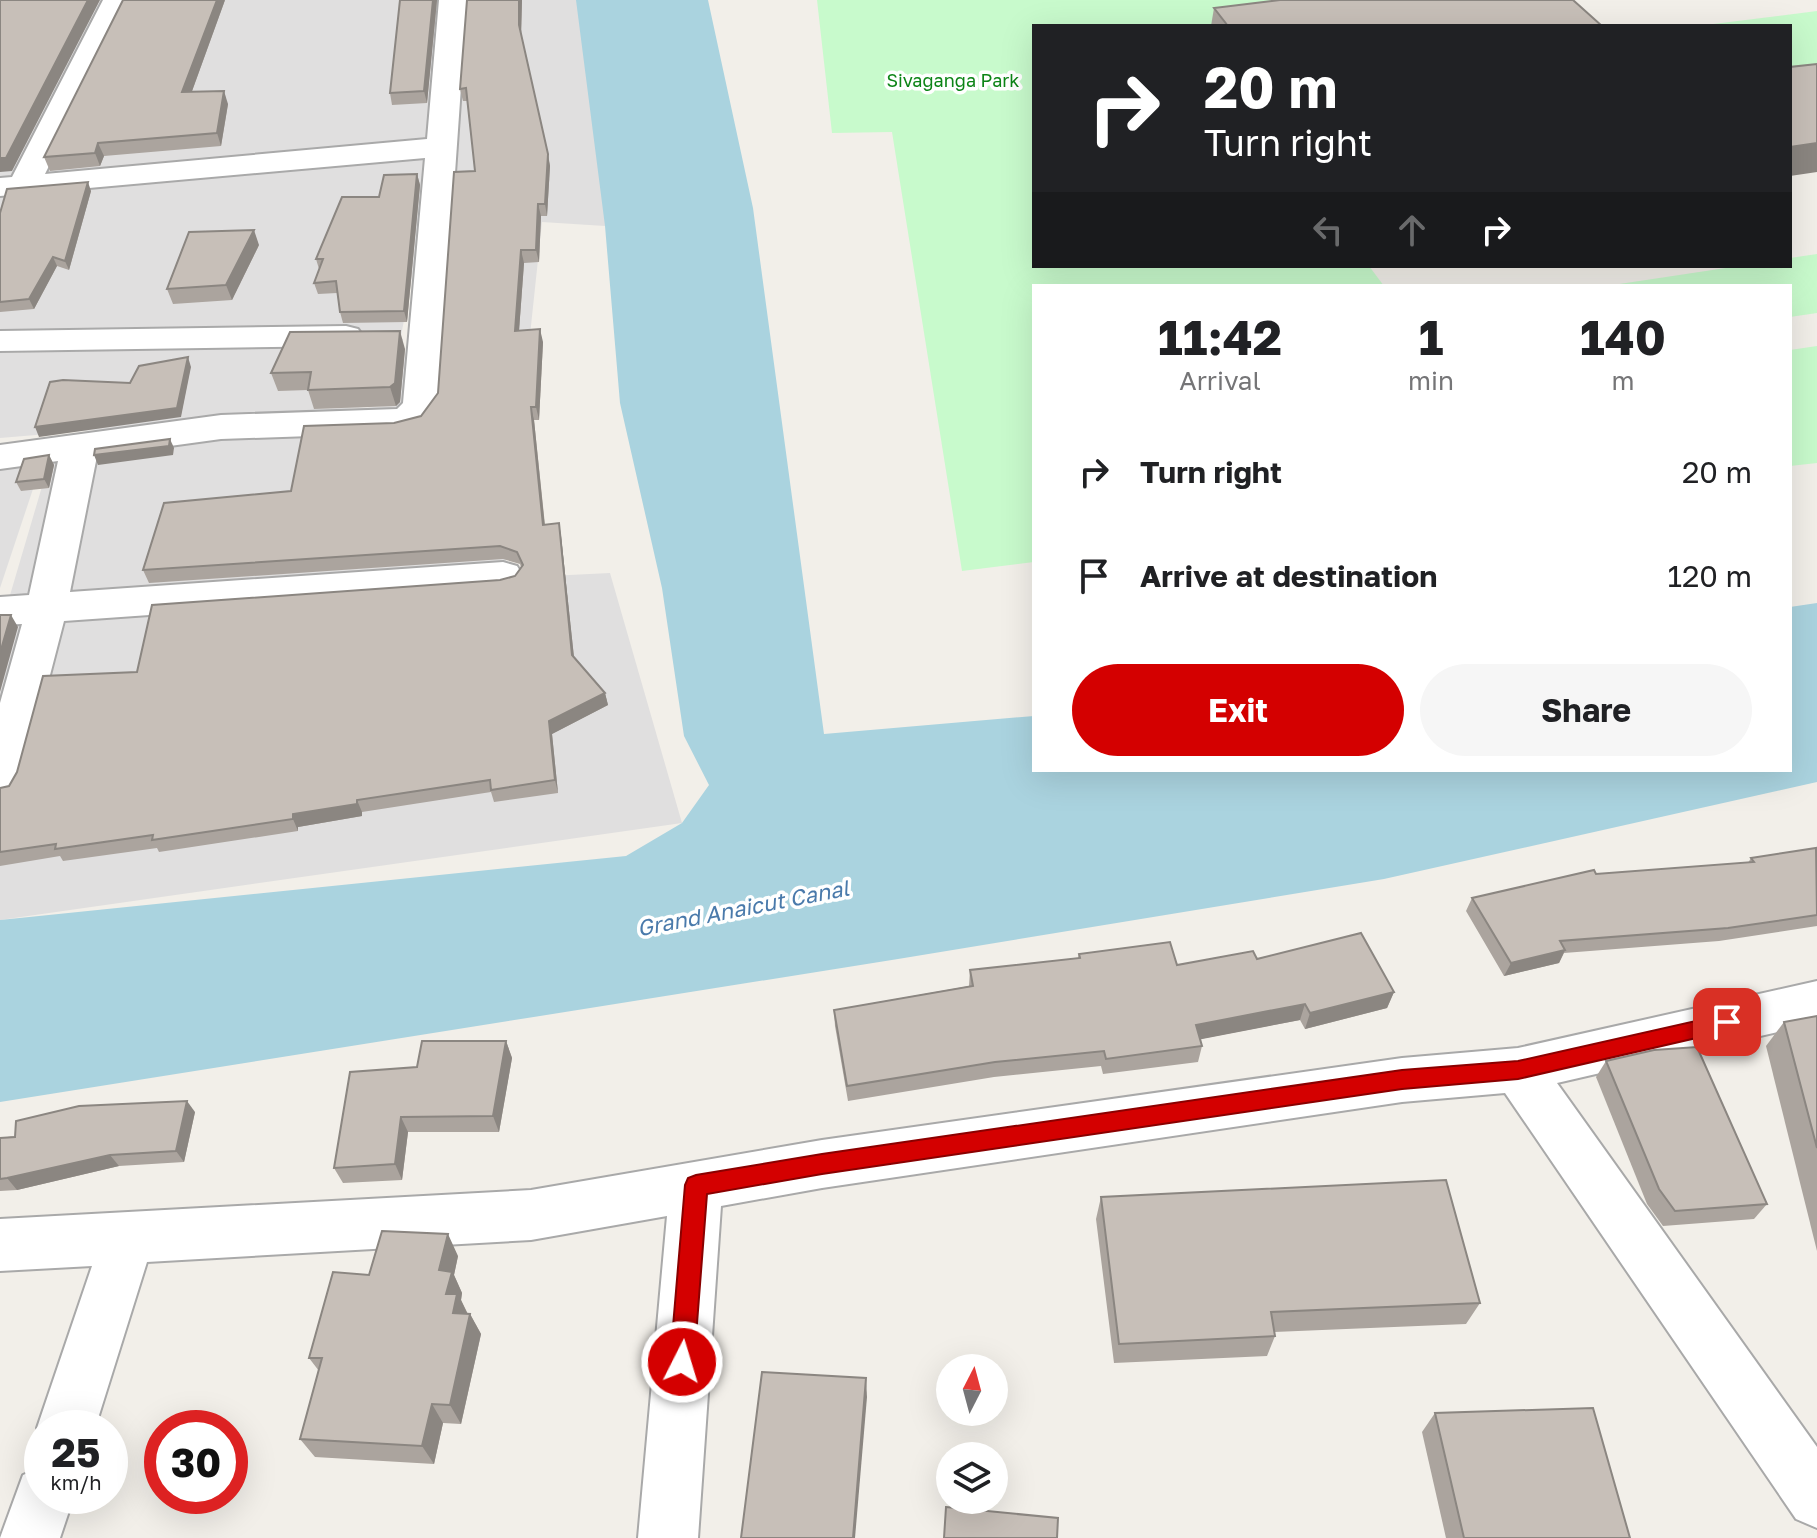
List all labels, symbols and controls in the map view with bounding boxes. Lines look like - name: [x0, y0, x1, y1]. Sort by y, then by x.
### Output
- text: 20 m: [1204, 53, 1338, 120]
- icon: right: [1072, 56, 1176, 160]
- park label: Sivaganga Park: [886, 69, 1020, 91]
- text: Turn right: [1204, 121, 1372, 164]
- icon: left: [1306, 208, 1350, 252]
- icon: ahead: [1390, 208, 1434, 252]
- icon: right: [1474, 208, 1518, 252]
- text: 11:42: [1158, 308, 1282, 366]
- text: 1: [1419, 308, 1443, 366]
- text: 140: [1580, 308, 1666, 366]
- text: Arrival: [1179, 365, 1261, 396]
- text: min: [1408, 365, 1454, 396]
- text: m: [1612, 365, 1635, 396]
- icon: right: [1072, 450, 1116, 494]
- text: Turn right: [1140, 454, 1282, 490]
- text: 20 m: [1682, 454, 1752, 490]
- icon: arrive: [1072, 554, 1116, 598]
- text: Arrive at destination: [1140, 558, 1437, 594]
- text: 120 m: [1667, 558, 1752, 594]
- button: Exit: [1072, 664, 1404, 756]
- button: Share: [1420, 664, 1752, 756]
- water label: Grand Anaicut Canal: [635, 874, 852, 941]
- pin: [1693, 988, 1761, 1056]
- icon: arrive: [1705, 1000, 1749, 1044]
- position arrow: [640, 1320, 724, 1404]
- north arrow: [936, 1354, 1008, 1426]
- map controls: [936, 1354, 1008, 1514]
- speed limit sign: 30: [144, 1410, 248, 1514]
- text: 25: [52, 1428, 100, 1476]
- button: layers: [936, 1442, 1008, 1514]
- text: km/h: [51, 1470, 101, 1494]

